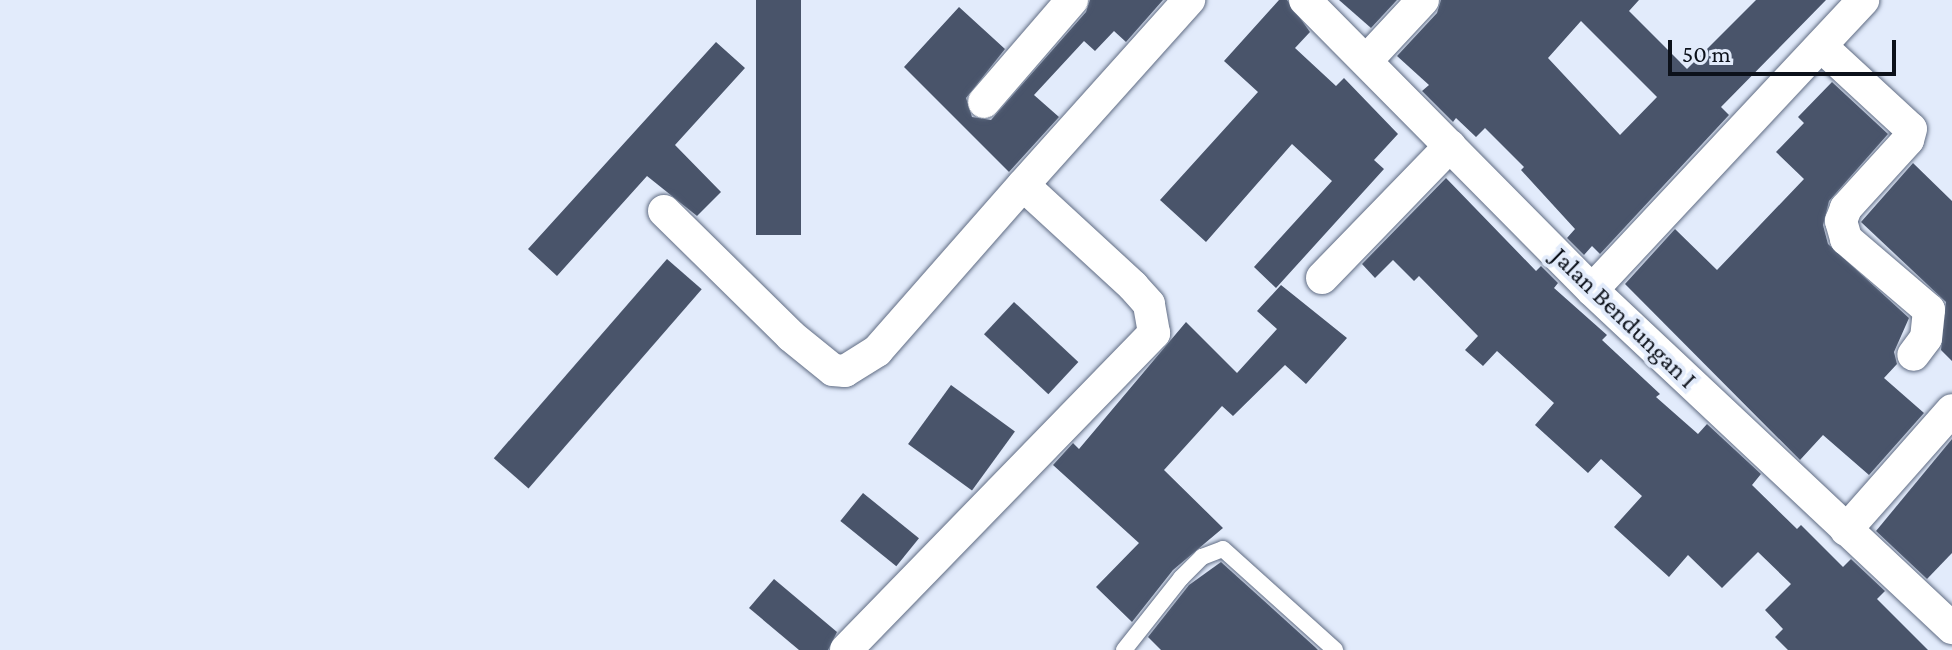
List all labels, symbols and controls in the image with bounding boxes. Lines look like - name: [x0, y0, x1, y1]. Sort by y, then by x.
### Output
- scale bar: [1672, 24, 1900, 74]
- text: 50 m: [1682, 40, 1731, 67]
- street label: Jalan Bendungan I: [1545, 241, 1703, 395]

